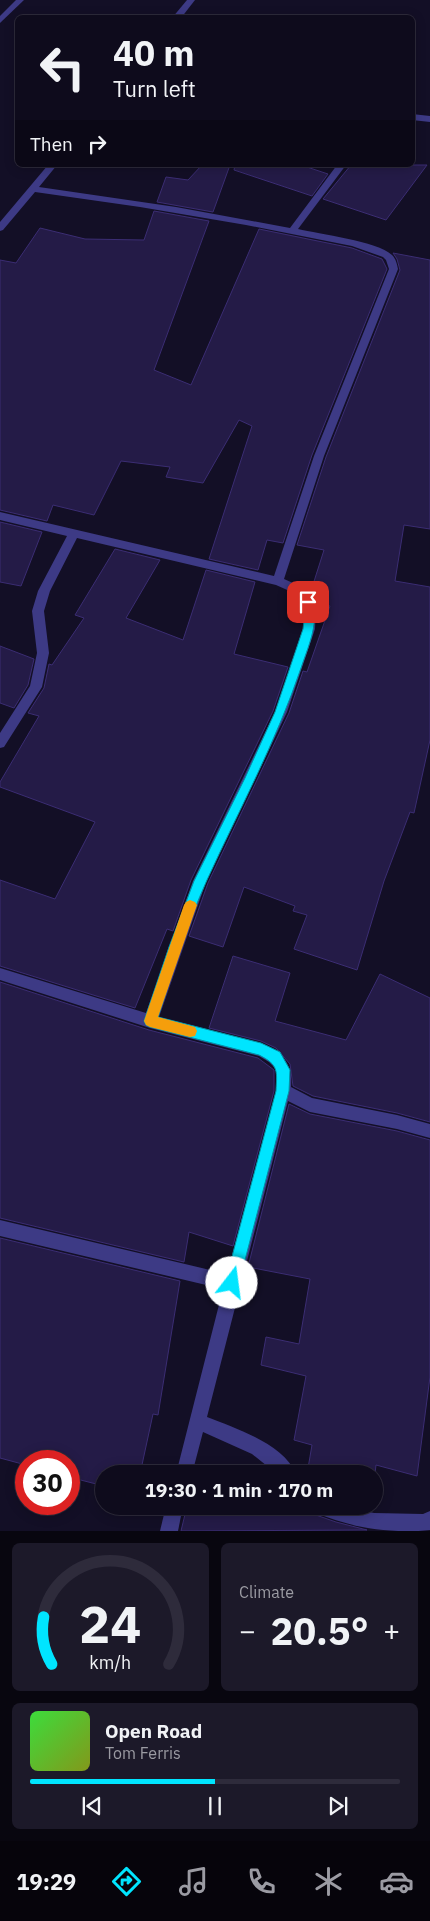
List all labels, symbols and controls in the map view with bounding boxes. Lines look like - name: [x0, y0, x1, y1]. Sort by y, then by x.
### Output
- text: 40 m: [113, 30, 195, 76]
- icon: left: [30, 35, 95, 100]
- text: Turn left: [113, 74, 196, 103]
- icon: right: [83, 130, 111, 158]
- text: Then: [30, 132, 73, 156]
- pin: [287, 581, 329, 623]
- icon: arrive: [294, 588, 322, 616]
- position arrow: [205, 1256, 257, 1308]
- speed limit sign: 30: [15, 1450, 80, 1515]
- text: 19:30 · 1 min · 170 m: [145, 1478, 333, 1502]
- text: Climate: [239, 1582, 294, 1602]
- text: 24: [79, 1590, 142, 1657]
- text: 20.5°: [270, 1606, 369, 1655]
- text: −: [239, 1612, 256, 1649]
- text: +: [383, 1612, 400, 1649]
- text: km/h: [90, 1651, 132, 1674]
- text: Open Road: [105, 1719, 202, 1743]
- text: Tom Ferris: [105, 1743, 181, 1763]
- icon: previous: [78, 1792, 106, 1820]
- icon: pause: [201, 1792, 229, 1820]
- icon: next: [324, 1792, 352, 1820]
- icon: directions: [109, 1864, 144, 1899]
- icon: music: [176, 1864, 211, 1899]
- icon: phone: [244, 1864, 279, 1899]
- icon: climate: [311, 1864, 346, 1899]
- icon: car: [379, 1864, 414, 1899]
- text: 19:29: [16, 1867, 76, 1896]

